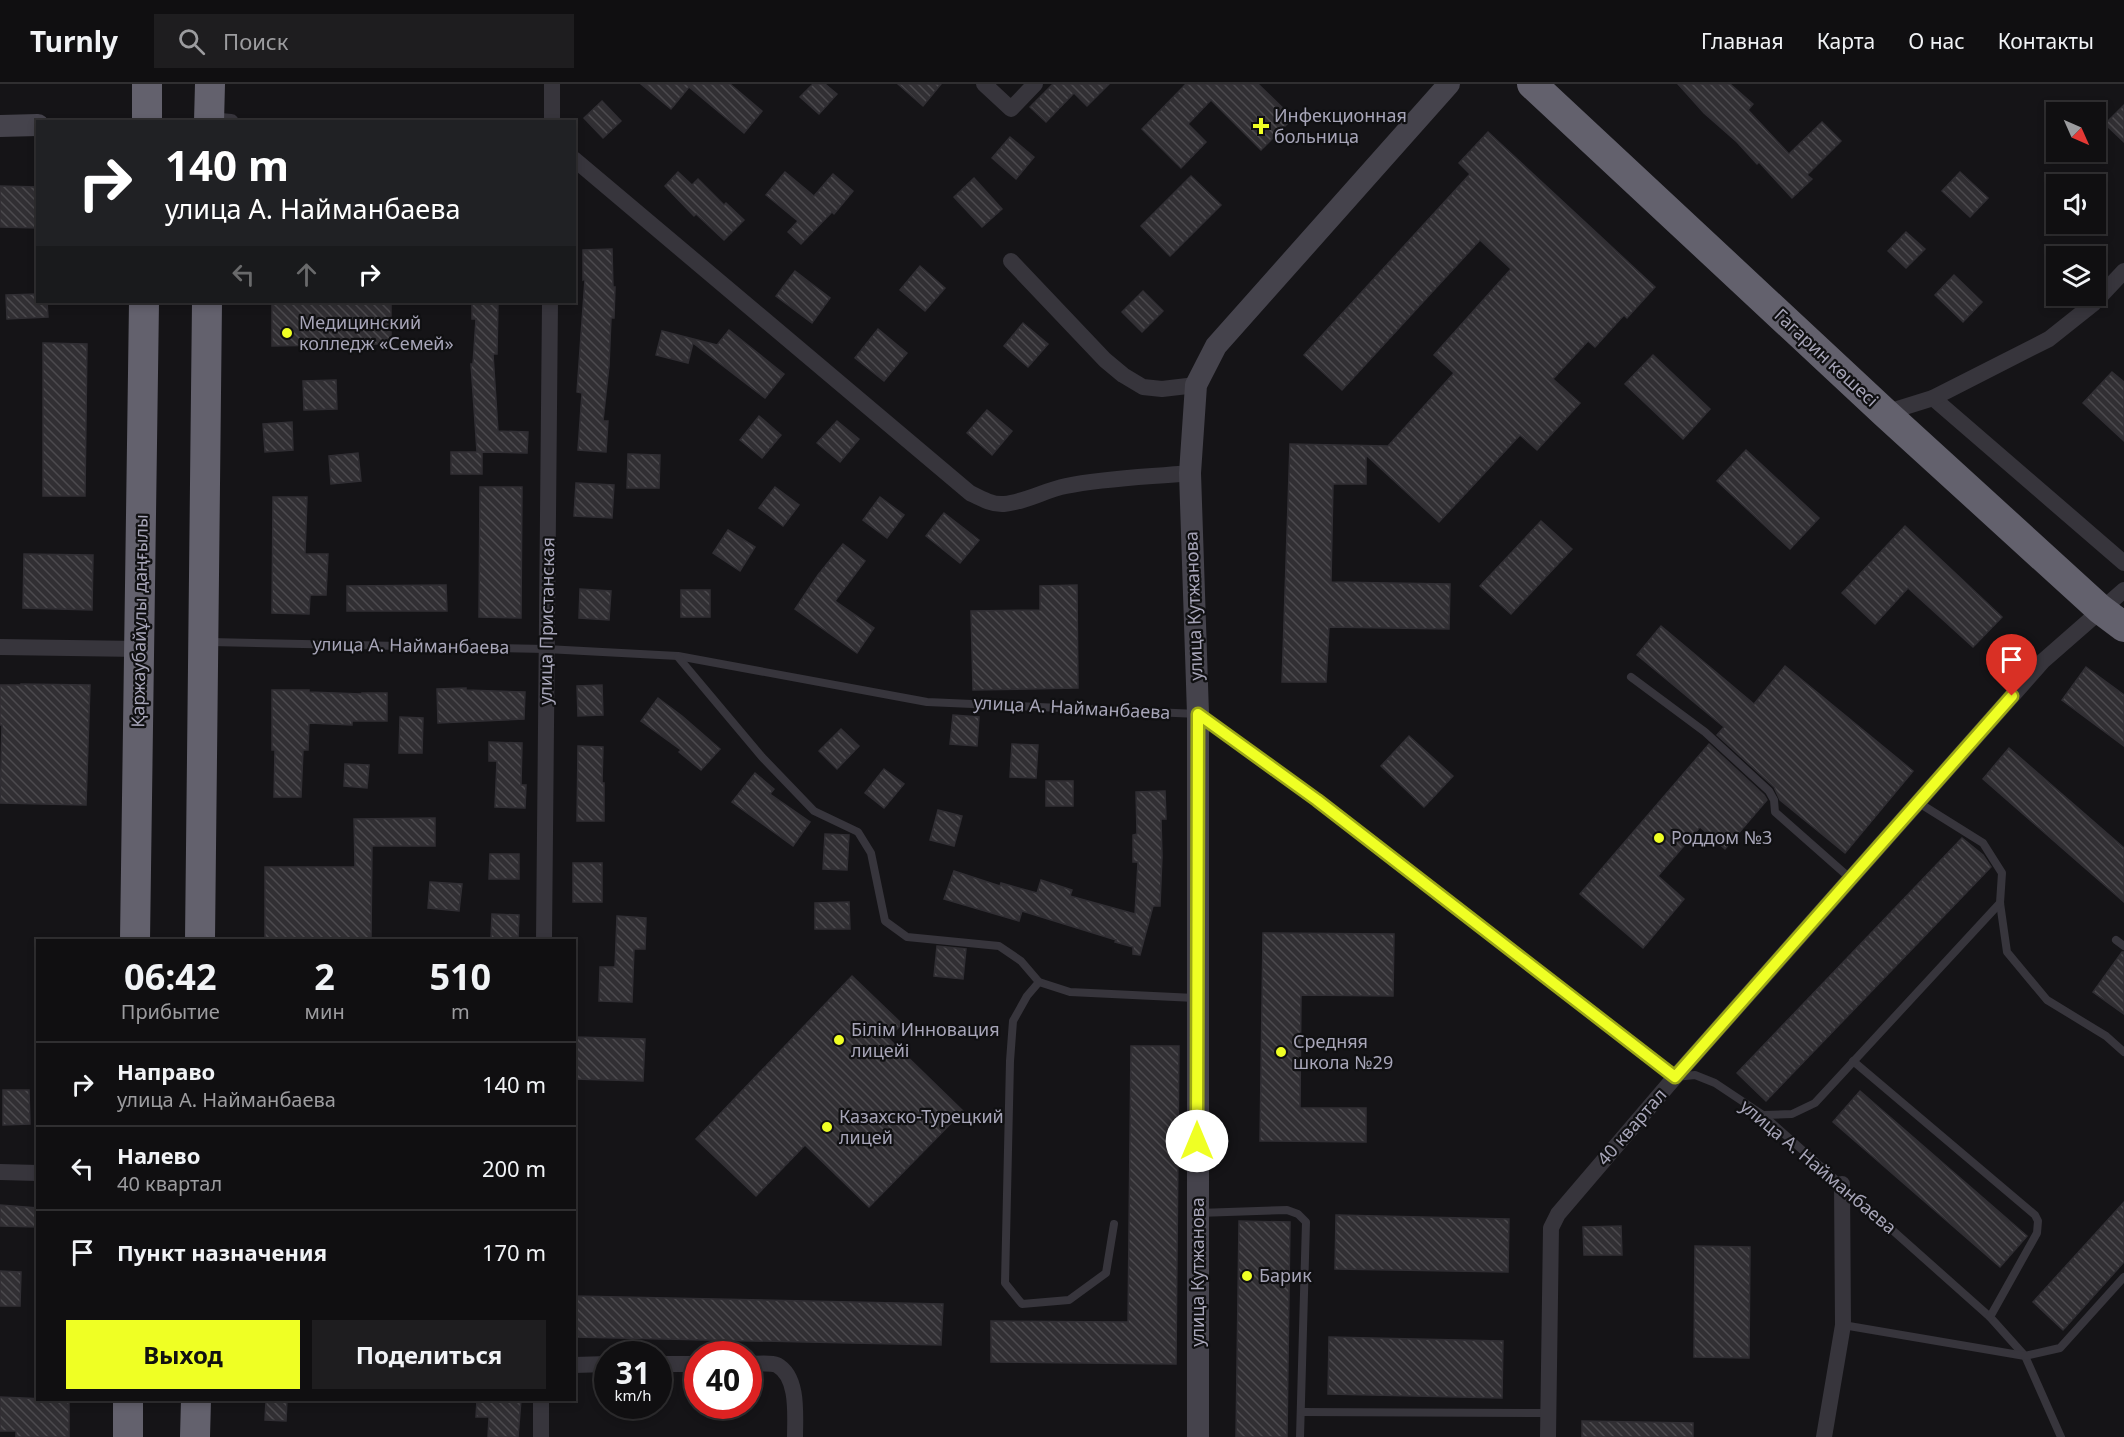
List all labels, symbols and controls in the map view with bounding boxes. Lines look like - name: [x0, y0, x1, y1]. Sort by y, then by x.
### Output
- search box: [154, 14, 574, 68]
- text: Turnly: [30, 22, 118, 60]
- icon: search: [175, 25, 208, 58]
- text: Поиск: [223, 26, 288, 56]
- text: Главная: [1701, 27, 1784, 55]
- text: Карта: [1817, 27, 1875, 55]
- text: О нас: [1908, 27, 1965, 55]
- text: Контакты: [1998, 27, 2094, 55]
- north arrow: [2046, 102, 2106, 162]
- map controls: [2046, 102, 2106, 306]
- place label: Инфекционная больница: [1274, 103, 1407, 148]
- marker: Инфекционная больница: [1252, 117, 1270, 135]
- text: 140 m: [165, 136, 289, 193]
- icon: right: [66, 144, 144, 222]
- button: sound: [2046, 174, 2106, 234]
- text: улица А. Найманбаева: [165, 190, 460, 227]
- button: layers: [2046, 246, 2106, 306]
- icon: left: [227, 258, 260, 291]
- icon: ahead: [290, 258, 323, 291]
- icon: right: [353, 258, 386, 291]
- street label: Гагарин көшесі: [1770, 303, 1884, 412]
- place label: Медицинский колледж «Семей»: [299, 310, 454, 355]
- marker: Медицинский колледж «Семей»: [280, 326, 294, 340]
- street label: Қаржаубайұлы даңғылы: [125, 514, 153, 728]
- street label: улица Кутжанова: [1178, 531, 1208, 681]
- street label: улица Пристанская: [533, 537, 559, 705]
- street label: улица А. Найманбаева: [312, 631, 510, 659]
- pin: [1986, 634, 2037, 696]
- icon: arrive: [1995, 643, 2028, 676]
- street label: улица А. Найманбаева: [973, 690, 1171, 724]
- place label: Роддом №3: [1671, 825, 1772, 849]
- marker: Роддом №3: [1652, 831, 1666, 845]
- text: 06:42: [124, 952, 217, 1001]
- text: 2: [314, 952, 335, 1001]
- text: 510: [429, 952, 491, 1001]
- text: Прибытие: [121, 998, 220, 1025]
- text: мин: [305, 998, 345, 1025]
- text: m: [451, 998, 470, 1025]
- place label: Білім Инновация лицейі: [851, 1017, 1000, 1062]
- place label: Средняя школа №29: [1293, 1029, 1393, 1074]
- marker: Білім Инновация лицейі: [832, 1033, 846, 1047]
- marker: Средняя школа №29: [1274, 1045, 1288, 1059]
- text: Направо: [117, 1056, 215, 1086]
- icon: right: [66, 1068, 99, 1101]
- text: 140 m: [482, 1069, 546, 1099]
- street label: 40 квартал: [1591, 1083, 1671, 1170]
- text: улица А. Найманбаева: [117, 1086, 336, 1113]
- street label: улица А. Найманбаева: [1735, 1094, 1902, 1239]
- place label: Казахско-Турецкий лицей: [839, 1104, 1004, 1149]
- position arrow: [1165, 1109, 1229, 1173]
- marker: Казахско-Турецкий лицей: [820, 1120, 834, 1134]
- text: Налево: [117, 1140, 200, 1170]
- icon: left: [66, 1152, 99, 1185]
- text: 200 m: [482, 1153, 546, 1183]
- text: 40 квартал: [117, 1170, 222, 1197]
- street label: улица Кутжанова: [1185, 1197, 1209, 1347]
- icon: arrive: [66, 1236, 99, 1269]
- text: Пункт назначения: [117, 1237, 327, 1267]
- text: 170 m: [482, 1237, 546, 1267]
- place label: Барик: [1259, 1263, 1312, 1287]
- marker: Барик: [1240, 1269, 1254, 1283]
- button: Выход: [66, 1320, 300, 1389]
- button: Поделиться: [312, 1320, 546, 1389]
- speed limit sign: 40: [684, 1341, 762, 1419]
- text: 31: [616, 1352, 650, 1393]
- text: km/h: [615, 1385, 651, 1405]

